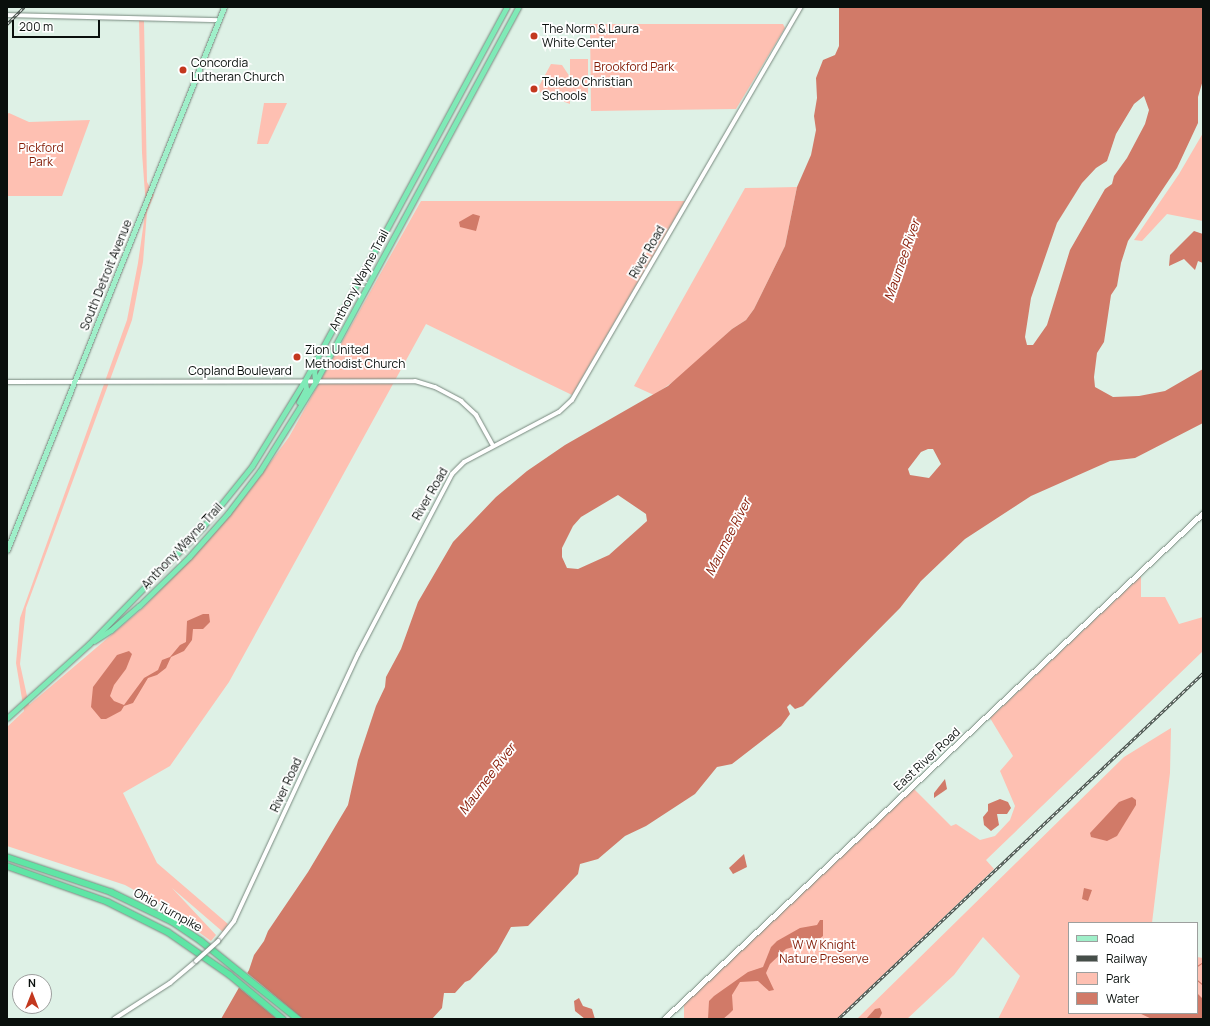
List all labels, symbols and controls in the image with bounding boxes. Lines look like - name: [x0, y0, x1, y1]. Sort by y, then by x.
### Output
- scale bar: [14, 12, 102, 38]
- text: 200 m: [19, 18, 53, 35]
- place label: The Norm & Laura White Center: [542, 22, 639, 50]
- marker: The Norm & Laura White Center: [529, 31, 539, 41]
- place label: Concordia Lutheran Church: [191, 56, 284, 84]
- park label: Brookford Park: [594, 60, 674, 74]
- marker: Concordia Lutheran Church: [178, 65, 188, 75]
- place label: Toledo Christian Schools: [542, 75, 632, 103]
- marker: Toledo Christian Schools: [529, 84, 539, 94]
- park label: Pickford Park: [18, 141, 64, 169]
- street label: South Detroit Avenue: [77, 217, 135, 333]
- water label: Maumee River: [881, 218, 923, 302]
- street label: River Road: [626, 223, 668, 281]
- street label: Anthony Wayne Trail: [326, 227, 392, 333]
- place label: Zion United Methodist Church: [305, 343, 405, 371]
- marker: Zion United Methodist Church: [292, 352, 302, 362]
- street label: Copland Boulevard: [188, 364, 292, 378]
- street label: River Road: [409, 465, 451, 523]
- water label: Maumee River: [702, 496, 754, 578]
- street label: Anthony Wayne Trail: [139, 500, 225, 592]
- street label: East River Road: [891, 725, 963, 793]
- water label: Maumee River: [455, 741, 519, 817]
- street label: River Road: [267, 755, 305, 815]
- street label: Ohio Turnpike: [131, 885, 205, 935]
- legend: [1068, 922, 1198, 1014]
- text: Road: [1106, 930, 1134, 947]
- park label: W W Knight Nature Preserve: [779, 938, 869, 966]
- text: Railway: [1106, 950, 1147, 967]
- text: Park: [1106, 970, 1130, 987]
- north arrow: [12, 974, 52, 1014]
- text: N: [28, 975, 36, 990]
- text: Water: [1106, 990, 1139, 1007]

